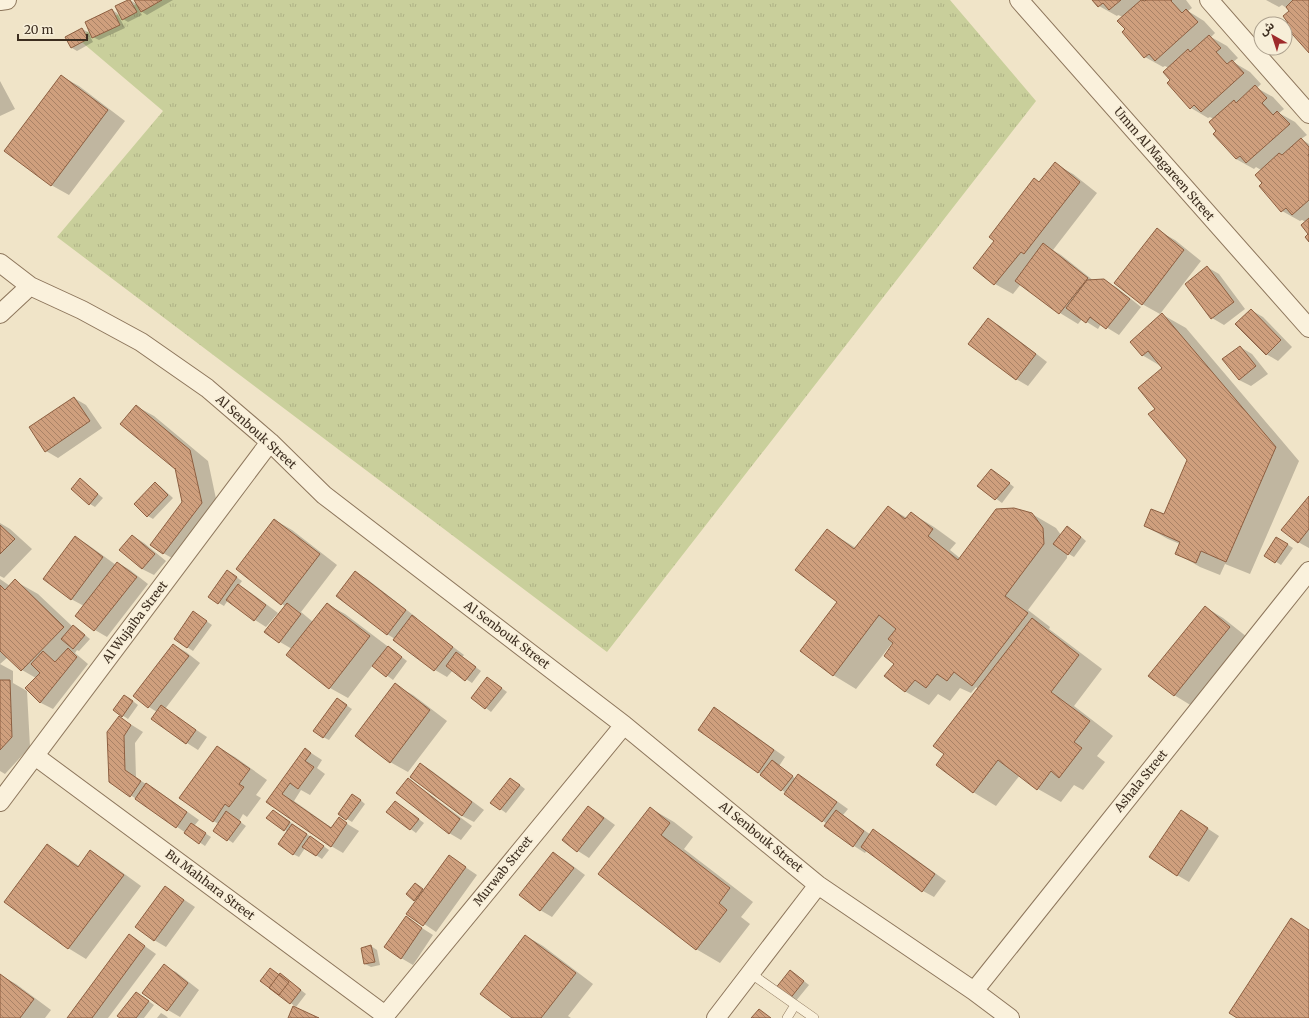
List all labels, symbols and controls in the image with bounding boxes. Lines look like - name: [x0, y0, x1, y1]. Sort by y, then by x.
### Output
- scale bar: [18, 16, 87, 42]
- north arrow: [1253, 16, 1293, 56]
- text: ش: [1256, 18, 1277, 38]
- text: 20 m: [24, 22, 53, 37]
- street label: Umm Al Magareen Street: [1111, 104, 1218, 224]
- street label: Al Senbouk Street: [212, 391, 300, 472]
- street label: Al Wujaiba Street: [98, 577, 171, 667]
- street label: Al Senbouk Street: [461, 597, 553, 672]
- street label: Ashala Street: [1110, 746, 1171, 816]
- street label: Al Senbouk Street: [716, 798, 806, 875]
- street label: Murwab Street: [470, 832, 536, 909]
- street label: Bu Mahhara Street: [163, 846, 258, 923]

